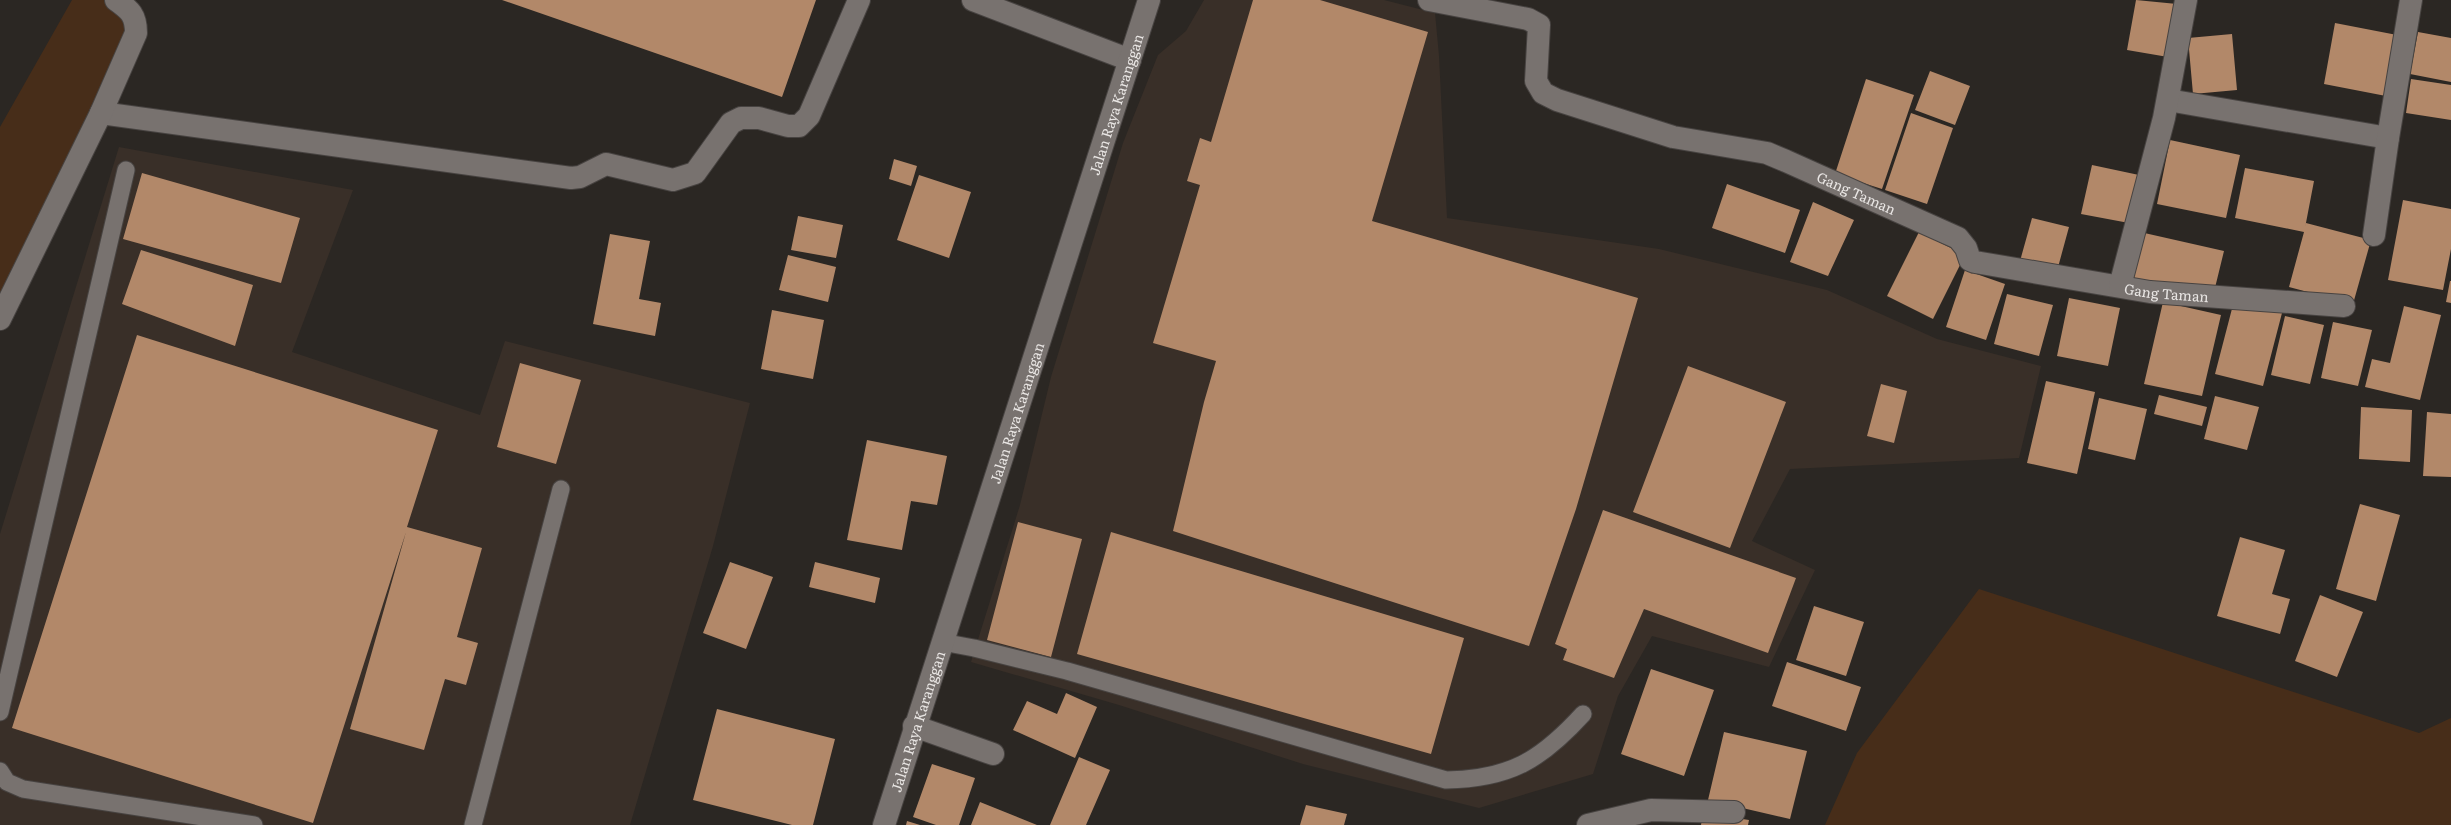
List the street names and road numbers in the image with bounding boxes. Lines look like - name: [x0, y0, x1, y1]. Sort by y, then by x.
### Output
- street label: Jalan Raya Karanggan: [1083, 31, 1148, 177]
- street label: Gang Taman: [1814, 166, 1899, 219]
- street label: Gang Taman: [2123, 278, 2209, 306]
- street label: Jalan Raya Karanggan: [984, 340, 1048, 486]
- street label: Jalan Raya Karanggan: [885, 648, 949, 794]

